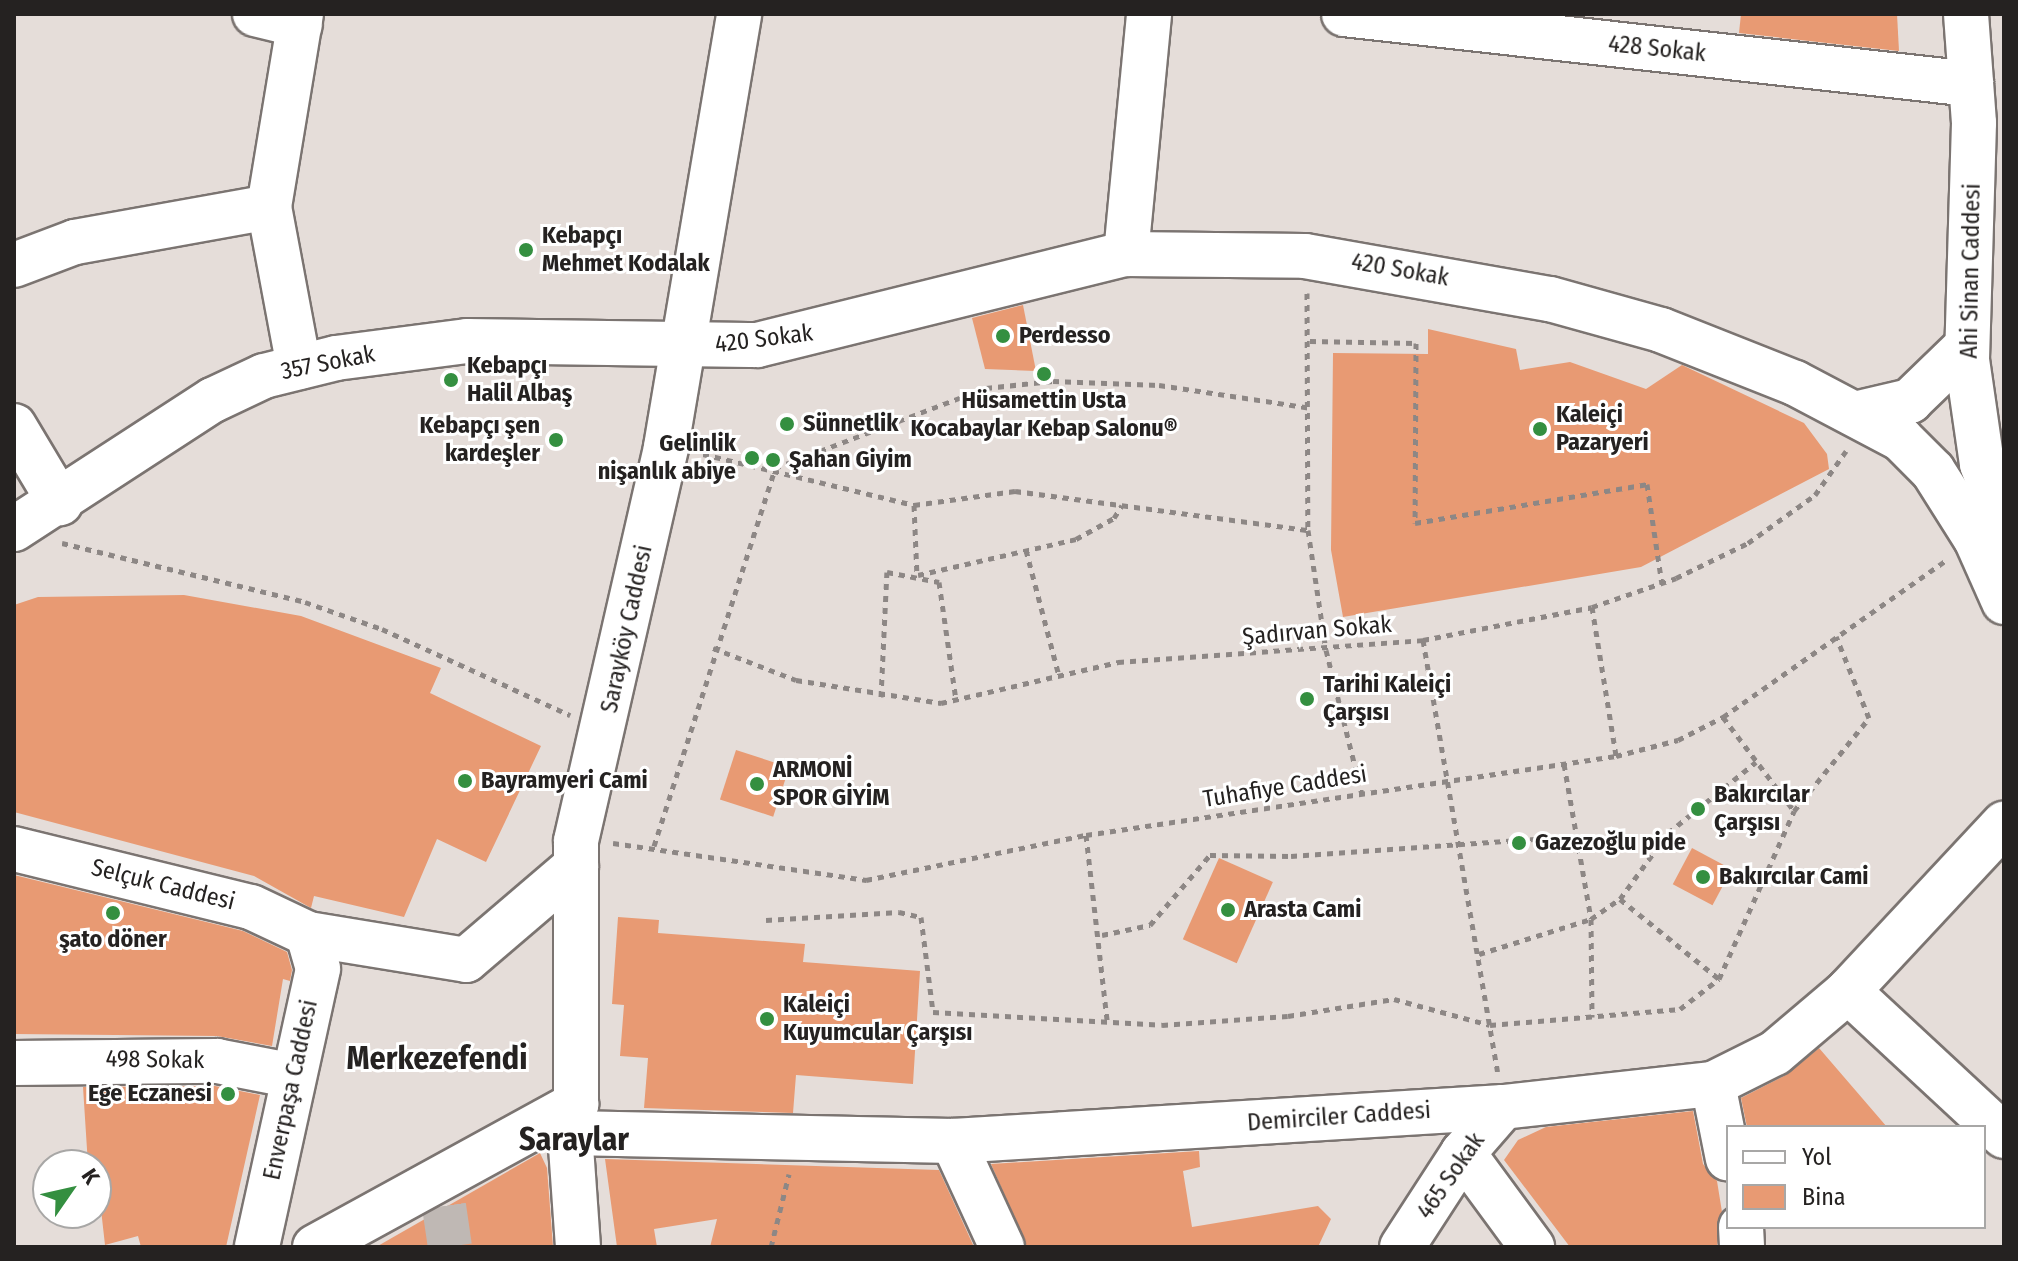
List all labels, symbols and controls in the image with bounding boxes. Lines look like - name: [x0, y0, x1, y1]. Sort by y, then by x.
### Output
- street label: 428 Sokak: [1607, 30, 1707, 68]
- street label: Ahi Sinan Caddesi: [1955, 183, 1987, 359]
- place label: Kebapçı Mehmet Kodalak: [542, 222, 710, 278]
- marker: Kebapçı Mehmet Kodalak: [517, 241, 535, 259]
- street label: 420 Sokak: [1349, 247, 1451, 293]
- street label: 420 Sokak: [713, 319, 815, 359]
- place label: Perdesso: [1019, 322, 1111, 350]
- marker: Perdesso: [994, 327, 1012, 345]
- street label: 357 Sokak: [279, 340, 377, 386]
- place label: Kebapçı Halil Albaş: [467, 352, 572, 408]
- marker: Hüsamettin Usta Kocabaylar Kebap Salonu®: [1035, 365, 1053, 383]
- marker: Kebapçı Halil Albaş: [442, 371, 460, 389]
- place label: Hüsamettin Usta Kocabaylar Kebap Salonu®: [910, 387, 1178, 443]
- place label: Kaleiçi Pazaryeri: [1556, 401, 1649, 457]
- place label: Sünnetlik: [803, 410, 898, 438]
- place label: Kebapçı şen kardeşler: [420, 412, 540, 468]
- marker: Sünnetlik: [778, 415, 796, 433]
- marker: Kaleiçi Pazaryeri: [1531, 420, 1549, 438]
- place label: Gelinlik nişanlık abiye: [598, 430, 736, 486]
- marker: Kebapçı şen kardeşler: [547, 431, 565, 449]
- place label: Şahan Giyim: [789, 446, 912, 474]
- marker: Gelinlik nişanlık abiye: [743, 449, 761, 467]
- marker: Şahan Giyim: [764, 451, 782, 469]
- street label: Sarayköy Caddesi: [595, 542, 659, 716]
- street label: Şadırvan Sokak: [1241, 610, 1393, 652]
- place label: Tarihi Kaleiçi Çarşısı: [1323, 671, 1451, 727]
- marker: Tarihi Kaleiçi Çarşısı: [1298, 690, 1316, 708]
- place label: ARMONİ SPOR GİYİM: [773, 756, 889, 812]
- street label: Tuhafiye Caddesi: [1201, 760, 1369, 814]
- place label: Bayramyeri Cami: [481, 767, 648, 795]
- marker: Bayramyeri Cami: [456, 772, 474, 790]
- marker: ARMONİ SPOR GİYİM: [748, 775, 766, 793]
- place label: Bakırcılar Çarşısı: [1714, 781, 1810, 837]
- marker: Bakırcılar Çarşısı: [1689, 800, 1707, 818]
- place label: Gazezoğlu pide: [1535, 829, 1686, 857]
- marker: Gazezoğlu pide: [1510, 834, 1528, 852]
- street label: Selçuk Caddesi: [88, 853, 238, 917]
- place label: Bakırcılar Cami: [1719, 863, 1868, 891]
- marker: Bakırcılar Cami: [1694, 868, 1712, 886]
- place label: Arasta Cami: [1244, 896, 1361, 924]
- marker: Arasta Cami: [1219, 901, 1237, 919]
- marker: şato döner: [104, 904, 122, 922]
- place label: şato döner: [59, 926, 167, 954]
- place label: Kaleiçi Kuyumcular Çarşısı: [783, 991, 972, 1047]
- street label: Enverpaşa Caddesi: [258, 997, 324, 1183]
- marker: Kaleiçi Kuyumcular Çarşısı: [758, 1010, 776, 1028]
- district label: Merkezefendi: [346, 1039, 528, 1077]
- street label: 498 Sokak: [105, 1045, 205, 1075]
- place label: Ege Eczanesi: [88, 1080, 212, 1108]
- marker: Ege Eczanesi: [219, 1085, 237, 1103]
- street label: Demirciler Caddesi: [1246, 1096, 1432, 1138]
- district label: Saraylar: [519, 1120, 629, 1158]
- legend: [1726, 1125, 1986, 1229]
- street label: 465 Sokak: [1411, 1127, 1491, 1225]
- text: Yol: [1802, 1143, 1832, 1171]
- north arrow: [32, 1149, 112, 1229]
- text: K: [76, 1164, 105, 1189]
- text: Bina: [1802, 1183, 1846, 1211]

